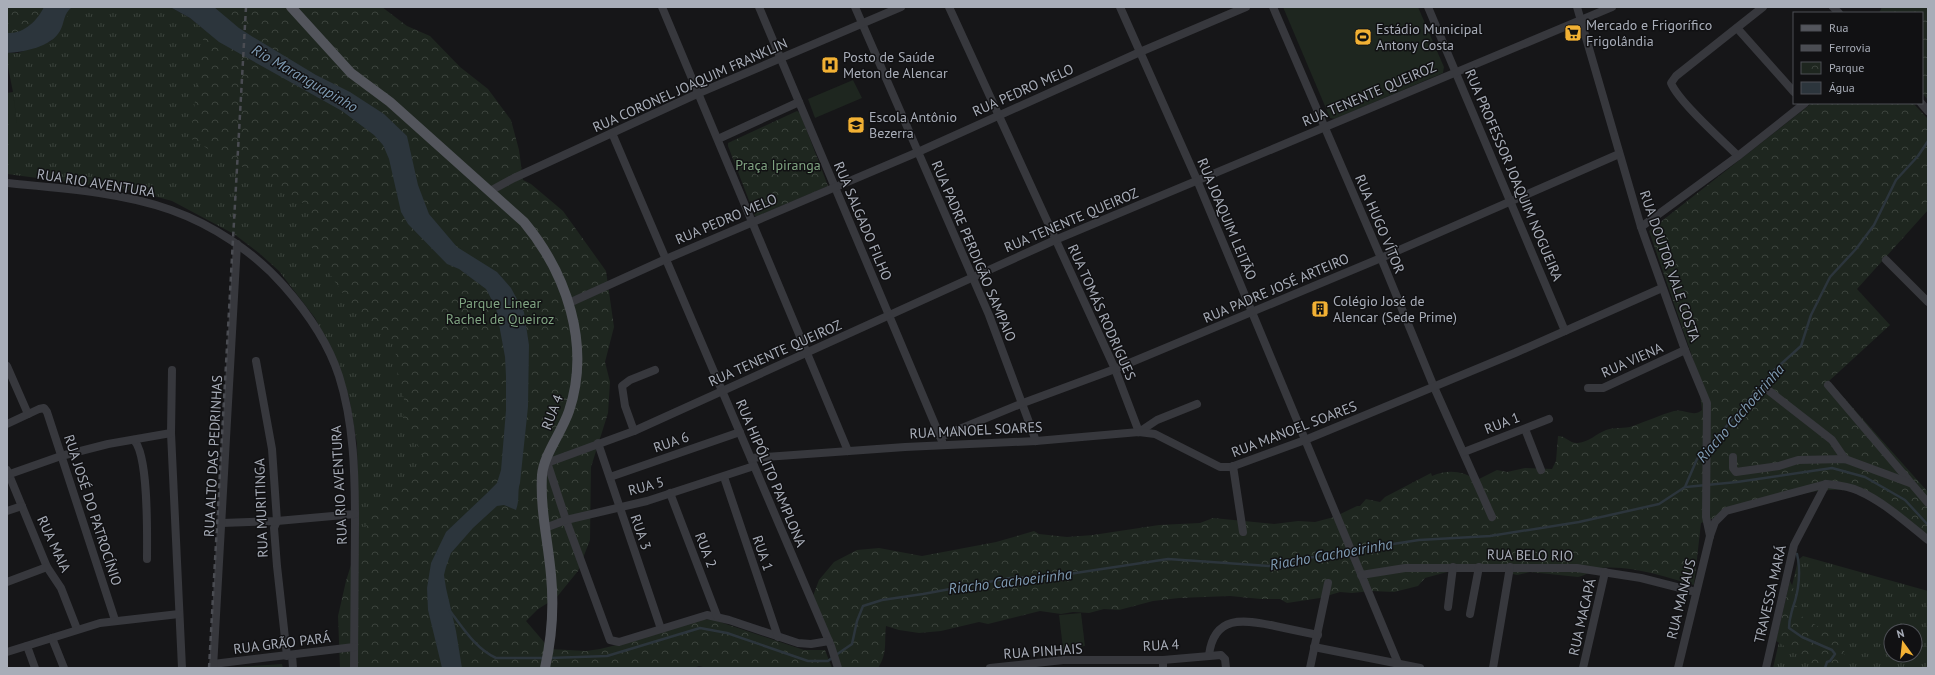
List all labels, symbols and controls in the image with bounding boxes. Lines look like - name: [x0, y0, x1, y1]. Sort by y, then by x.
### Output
- legend: [1793, 12, 1923, 104]
- place label: Mercado e Frigorífico Frigolândia: [1586, 16, 1712, 50]
- place label: Estádio Municipal Antony Costa: [1376, 20, 1482, 54]
- text: Rua: [1829, 20, 1848, 35]
- supermarket icon: Mercado e Frigorífico Frigolândia: [1563, 23, 1583, 43]
- sports icon: Estádio Municipal Antony Costa: [1353, 27, 1373, 47]
- street label: RUA CORONEL JOAQUIM FRANKLIN: [590, 34, 790, 136]
- water label: Rio Maranguapinho: [248, 40, 362, 116]
- text: Ferrovia: [1829, 40, 1871, 55]
- place label: Posto de Saúde Meton de Alencar: [843, 48, 948, 82]
- hospital icon: Posto de Saúde Meton de Alencar: [820, 55, 840, 75]
- street label: RUA TENENTE QUEIROZ: [1299, 57, 1439, 130]
- street label: RUA PEDRO MELO: [970, 60, 1076, 120]
- text: Parque: [1829, 60, 1864, 75]
- street label: RUA PROFESSOR JOAQUIM NOGUEIRA: [1461, 66, 1567, 284]
- text: Água: [1829, 80, 1855, 95]
- place label: Escola Antônio Bezerra: [869, 108, 957, 142]
- school or university icon: Escola Antônio Bezerra: [846, 115, 866, 135]
- street label: RUA JOAQUIM LEITÃO: [1193, 155, 1261, 283]
- park label: Praça Ipiranga: [735, 156, 821, 174]
- street label: RUA PADRE PERDIGÃO SAMPAIO: [928, 158, 1020, 344]
- street label: RUA SALGADO FILHO: [830, 159, 896, 283]
- street label: RUA RIO AVENTURA: [36, 165, 157, 201]
- street label: RUA HUGO VÍTOR: [1351, 172, 1409, 276]
- street label: RUA TENENTE QUEIROZ: [1001, 183, 1141, 256]
- street label: RUA DOUTOR VALE COSTA: [1636, 188, 1705, 345]
- street label: RUA PEDRO MELO: [672, 189, 780, 249]
- street label: RUA TOMÁS RODRIGUES: [1064, 241, 1140, 383]
- street label: RUA PADRE JOSÉ ARTEIRO: [1200, 249, 1352, 327]
- place label: Colégio José de Alencar (Sede Prime): [1333, 292, 1457, 326]
- park label: Parque Linear Rachel de Queiroz: [446, 294, 554, 328]
- building icon: Colégio José de Alencar (Sede Prime): [1310, 299, 1330, 319]
- street label: RUA TENENTE QUEIROZ: [706, 315, 845, 390]
- street label: RUA VIENA: [1598, 338, 1666, 382]
- water label: Riacho Cachoeirinha: [1692, 359, 1788, 466]
- street label: RUA ALTO DAS PEDRINHAS: [200, 375, 226, 537]
- street label: RUA 4: [537, 391, 567, 432]
- street label: RUA HIPÓLITO PAMPLONA: [732, 396, 811, 550]
- street label: RUA MANOEL SOARES: [1229, 397, 1359, 461]
- street label: RUA 1: [1482, 408, 1522, 438]
- street label: RUA MANOEL SOARES: [909, 418, 1043, 442]
- street label: RUA RIO AVENTURA: [327, 424, 351, 545]
- street label: RUA 6: [651, 428, 691, 456]
- street label: RUA JOSÉ DO PATROCÍNIO: [60, 432, 126, 588]
- street label: RUA MURITINGA: [250, 457, 272, 558]
- street label: RUA 5: [626, 473, 666, 499]
- street label: RUA 3: [627, 512, 655, 552]
- street label: RUA MAIA: [33, 513, 75, 576]
- street label: RUA 2: [691, 530, 721, 570]
- street label: RUA 1: [749, 533, 777, 573]
- water label: Riacho Cachoeirinha: [1268, 534, 1395, 574]
- street label: TRAVESSA MARÁ: [1750, 542, 1790, 645]
- street label: RUA BELO RIO: [1487, 545, 1573, 565]
- street label: RUA MANAUS: [1662, 557, 1700, 641]
- water label: Riacho Cachoeirinha: [947, 564, 1074, 598]
- street label: RUA MACAPÁ: [1564, 576, 1600, 657]
- north arrow: [1883, 623, 1923, 663]
- text: N: [1895, 626, 1906, 641]
- street label: RUA GRÃO PARÁ: [232, 628, 332, 658]
- street label: RUA 4: [1142, 635, 1180, 655]
- street label: RUA PINHAIS: [1003, 639, 1083, 663]

